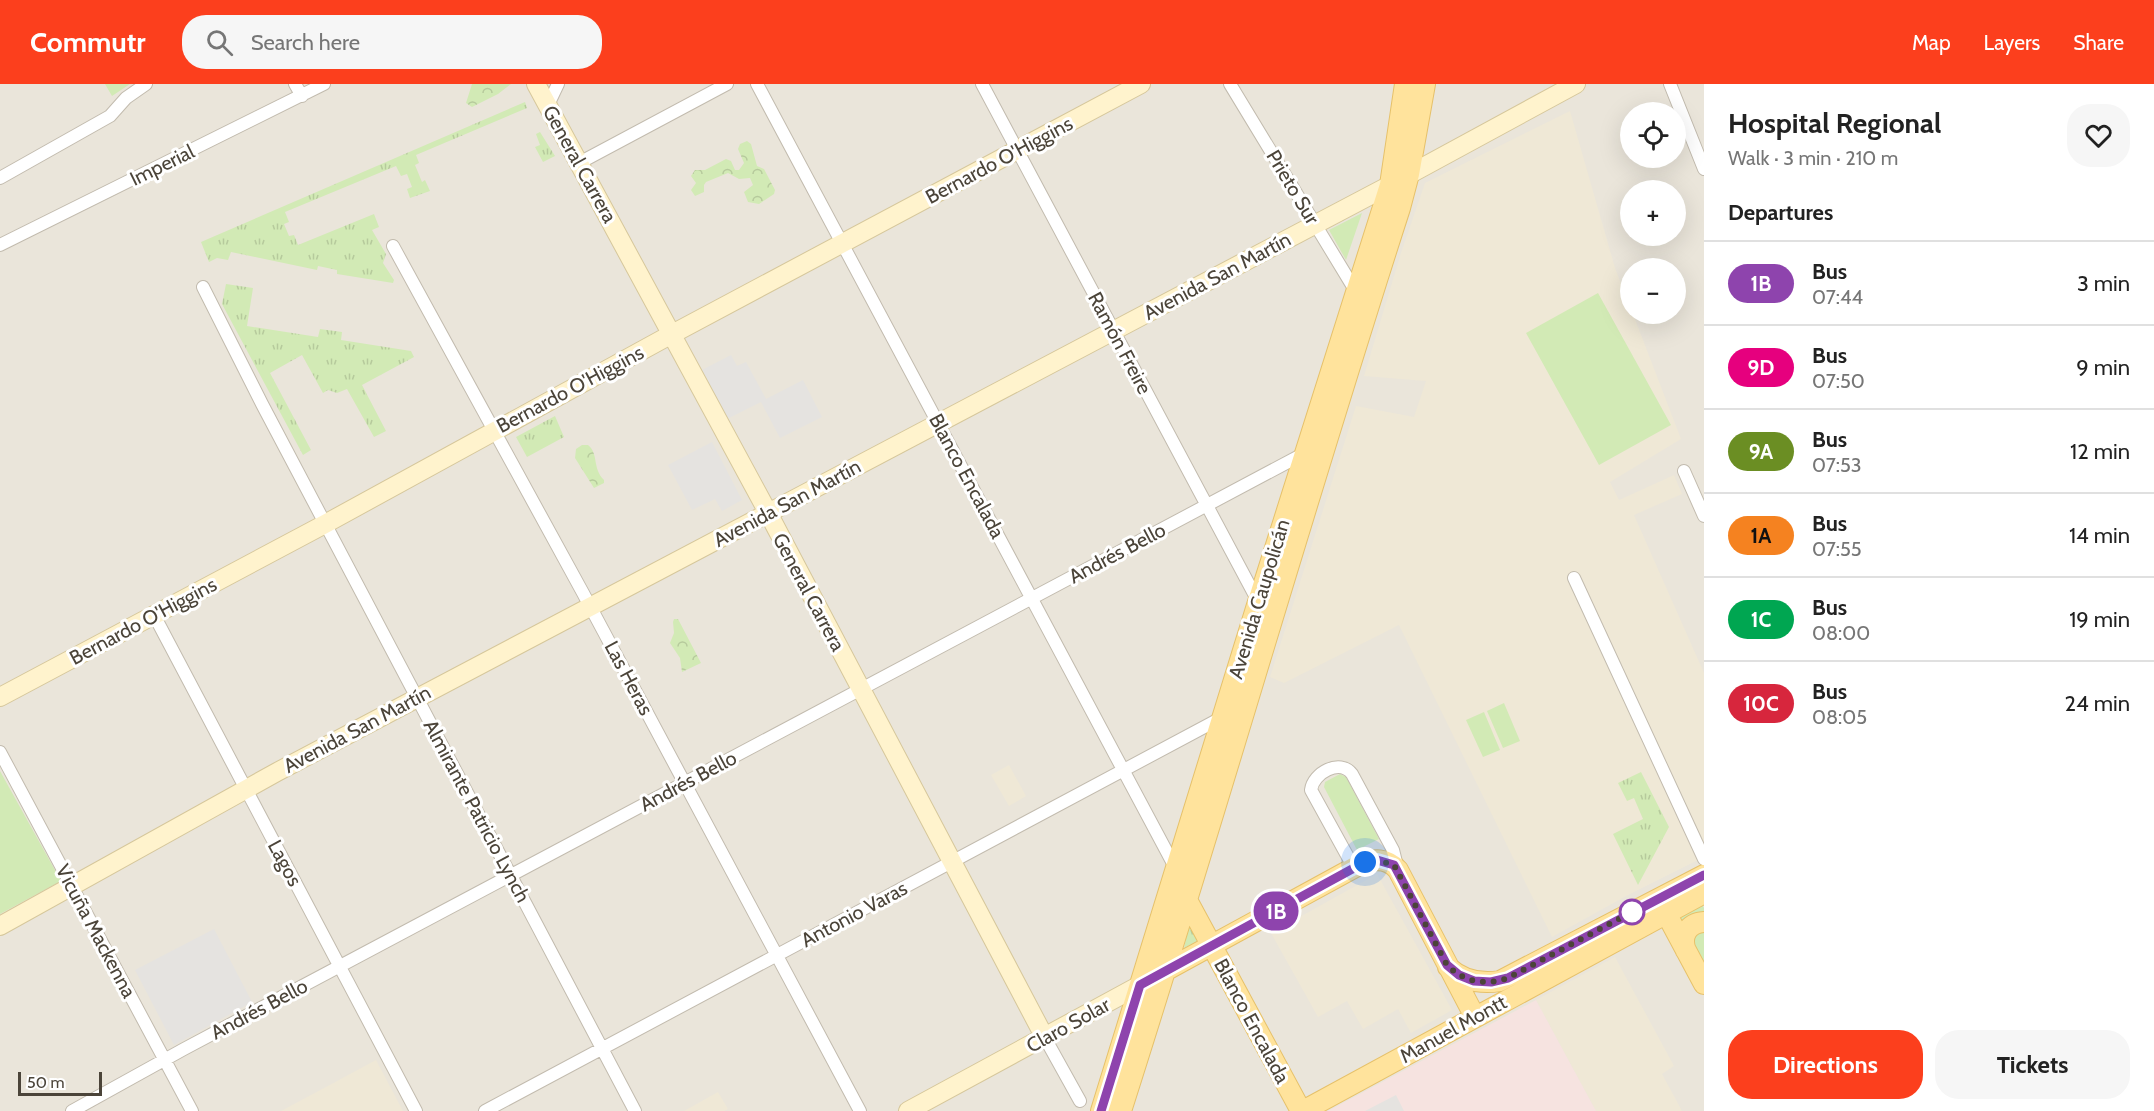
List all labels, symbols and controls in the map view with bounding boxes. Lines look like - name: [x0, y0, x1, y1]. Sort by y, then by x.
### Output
- search box: [182, 15, 602, 69]
- text: Commutr: [30, 25, 146, 59]
- icon: search: [203, 26, 236, 59]
- text: Search here: [251, 29, 360, 56]
- text: Map: [1912, 30, 1951, 55]
- text: Layers: [1984, 30, 2040, 55]
- text: Share: [2073, 30, 2124, 55]
- street label: General Carrera: [538, 101, 622, 227]
- map controls: [1620, 102, 1686, 324]
- button: locate: [1620, 102, 1686, 168]
- button: heart: [2067, 104, 2130, 167]
- text: Hospital Regional: [1728, 106, 1941, 140]
- street label: Bernardo O'Higgins: [921, 111, 1077, 209]
- street label: Imperial: [126, 139, 198, 191]
- street label: Prieto Sur: [1261, 145, 1325, 229]
- text: Walk · 3 min · 210 m: [1728, 146, 1898, 170]
- button: +: [1620, 180, 1686, 246]
- text: Departures: [1728, 199, 1833, 226]
- street label: Avenida San Martín: [1139, 227, 1295, 325]
- button: −: [1620, 258, 1686, 324]
- text: Bus: [1812, 258, 1847, 285]
- text: 3 min: [2077, 270, 2130, 297]
- text: 1B: [1751, 271, 1771, 296]
- text: 07:44: [1812, 285, 1863, 309]
- street label: Ramón Freire: [1083, 288, 1157, 398]
- street label: Bernardo O'Higgins: [492, 340, 648, 438]
- text: Bus: [1812, 342, 1847, 369]
- text: 9 min: [2076, 354, 2130, 381]
- text: 9D: [1748, 355, 1774, 380]
- text: 07:50: [1812, 369, 1865, 393]
- street label: Blanco Encalada: [924, 410, 1010, 543]
- text: Bus: [1812, 426, 1847, 453]
- text: 12 min: [2070, 438, 2130, 465]
- text: 9A: [1749, 439, 1773, 464]
- text: 07:53: [1812, 453, 1862, 477]
- street label: Avenida San Martín: [709, 454, 865, 552]
- text: Bus: [1812, 510, 1847, 537]
- street label: Avenida Caupolicán: [1223, 516, 1295, 682]
- street label: Andrés Bello: [1064, 517, 1170, 589]
- text: 14 min: [2069, 522, 2130, 549]
- text: 1A: [1751, 523, 1771, 548]
- street label: General Carrera: [768, 529, 850, 656]
- text: 07:55: [1812, 537, 1862, 561]
- street label: Bernardo O'Higgins: [65, 572, 221, 670]
- text: Bus: [1812, 594, 1847, 621]
- text: 19 min: [2069, 606, 2130, 633]
- text: 1C: [1751, 607, 1771, 632]
- text: 08:00: [1812, 621, 1870, 645]
- street label: Las Heras: [599, 637, 659, 719]
- text: Bus: [1812, 678, 1847, 705]
- street label: Avenida San Martín: [279, 680, 435, 778]
- text: 24 min: [2065, 690, 2130, 717]
- text: 10C: [1743, 691, 1779, 716]
- text: 08:05: [1812, 705, 1867, 729]
- street label: Almirante Patricio Lynch: [419, 716, 535, 906]
- street label: Andrés Bello: [635, 745, 741, 817]
- street label: Lagos: [263, 836, 307, 890]
- your location: [1350, 847, 1380, 877]
- street label: Vicuña Mackenna: [51, 860, 141, 1002]
- street label: Antonio Varas: [797, 876, 911, 952]
- line badge: 1B: [1249, 892, 1303, 930]
- text: 1B: [1266, 899, 1286, 924]
- unlabelled marker: [1619, 899, 1645, 925]
- street label: Blanco Encalada: [1209, 955, 1295, 1088]
- street label: Andrés Bello: [206, 973, 312, 1045]
- street label: Manuel Montt: [1395, 990, 1511, 1068]
- street label: Claro Solar: [1022, 992, 1114, 1058]
- button: Directions: [1728, 1030, 1923, 1099]
- button: Tickets: [1935, 1030, 2130, 1099]
- scale bar: [18, 1069, 102, 1096]
- text: 50 m: [27, 1073, 64, 1092]

